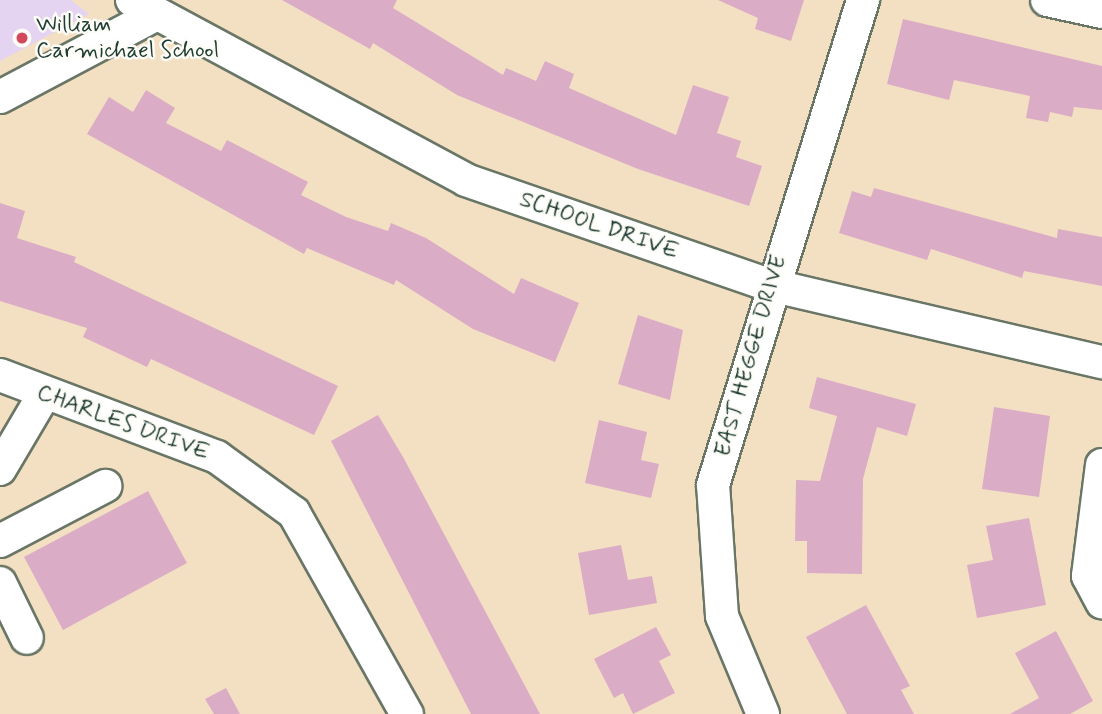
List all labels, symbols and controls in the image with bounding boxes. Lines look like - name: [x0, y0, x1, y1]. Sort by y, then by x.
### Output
- place label: William Carmichael School: [36, 11, 220, 65]
- marker: William Carmichael School: [14, 30, 30, 46]
- street label: SCHOOL DRIVE: [516, 186, 682, 266]
- street label: EAST HEGGE DRIVE: [708, 247, 794, 465]
- street label: CHARLES DRIVE: [32, 379, 214, 467]

